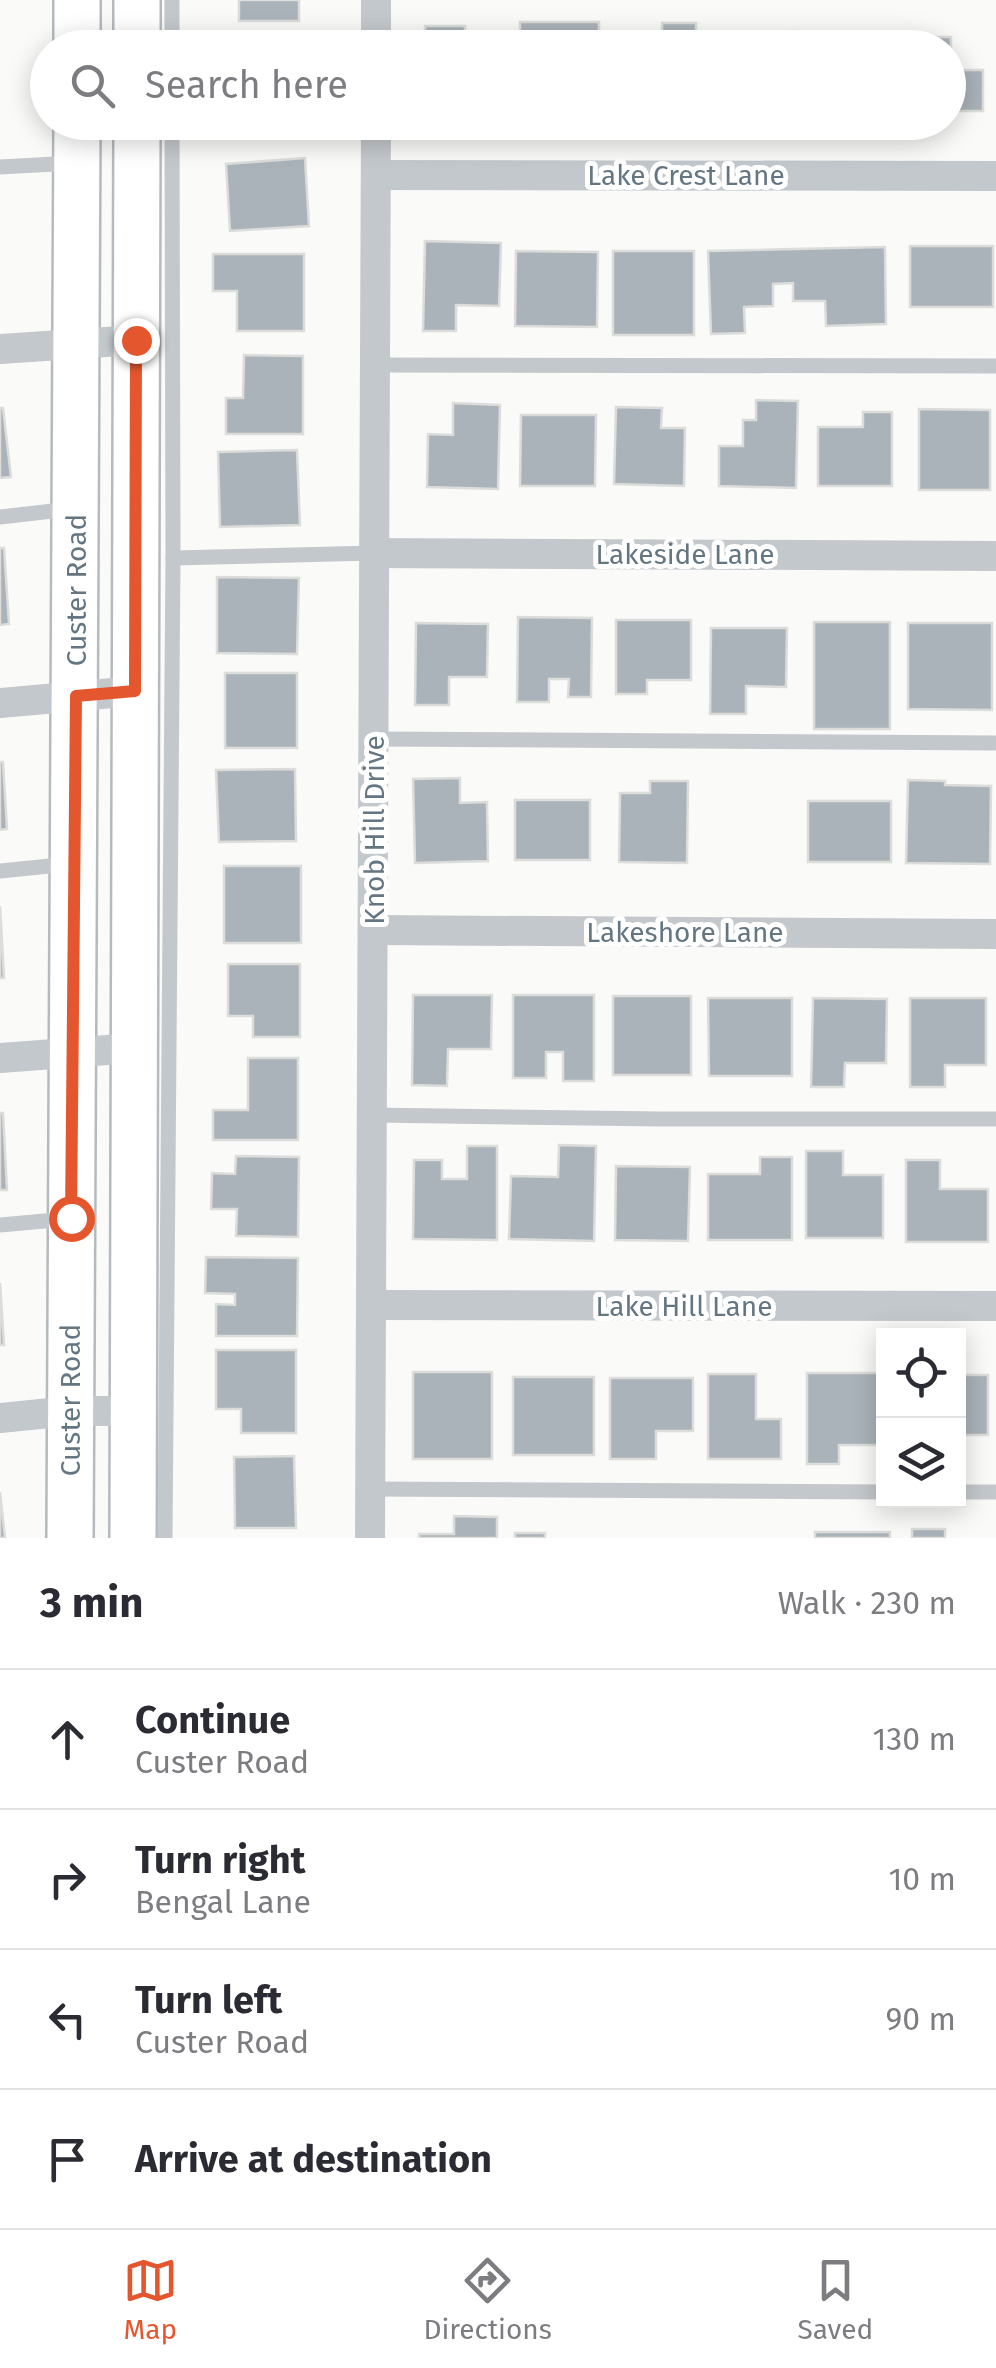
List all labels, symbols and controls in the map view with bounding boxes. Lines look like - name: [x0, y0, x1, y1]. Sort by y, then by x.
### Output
- search box: [30, 30, 966, 140]
- icon: search: [65, 58, 120, 113]
- text: Search here: [145, 62, 348, 108]
- street label: Lake Crest Lane: [587, 159, 785, 192]
- route end: [114, 318, 160, 364]
- street label: Custer Road: [60, 514, 93, 666]
- street label: Lakeside Lane: [595, 538, 775, 571]
- street label: Knob Hill Drive: [358, 735, 391, 925]
- street label: Lakeshore Lane: [586, 916, 784, 949]
- route start: [49, 1196, 95, 1242]
- street label: Lake Hill Lane: [596, 1290, 773, 1323]
- street label: Custer Road: [54, 1324, 87, 1476]
- map controls: [876, 1328, 966, 1508]
- button: locate: [876, 1328, 966, 1418]
- button: layers: [876, 1418, 966, 1508]
- text: 3 min: [40, 1578, 143, 1628]
- text: Walk · 230 m: [778, 1584, 956, 1622]
- text: Continue: [135, 1697, 290, 1743]
- icon: ahead: [40, 1712, 95, 1767]
- text: 130 m: [872, 1720, 956, 1758]
- text: Custer Road: [135, 1743, 309, 1781]
- text: Turn right: [135, 1837, 305, 1883]
- icon: right: [40, 1852, 95, 1907]
- text: 10 m: [888, 1860, 956, 1898]
- text: Bengal Lane: [135, 1883, 311, 1921]
- text: Turn left: [135, 1977, 282, 2023]
- icon: left: [40, 1992, 95, 2047]
- text: 90 m: [885, 2000, 956, 2038]
- text: Custer Road: [135, 2023, 309, 2061]
- icon: arrive: [40, 2132, 95, 2187]
- text: Arrive at destination: [135, 2136, 492, 2182]
- tab: Map: [123, 2253, 178, 2346]
- tab: Directions: [423, 2253, 552, 2346]
- tab: Saved: [797, 2253, 873, 2346]

